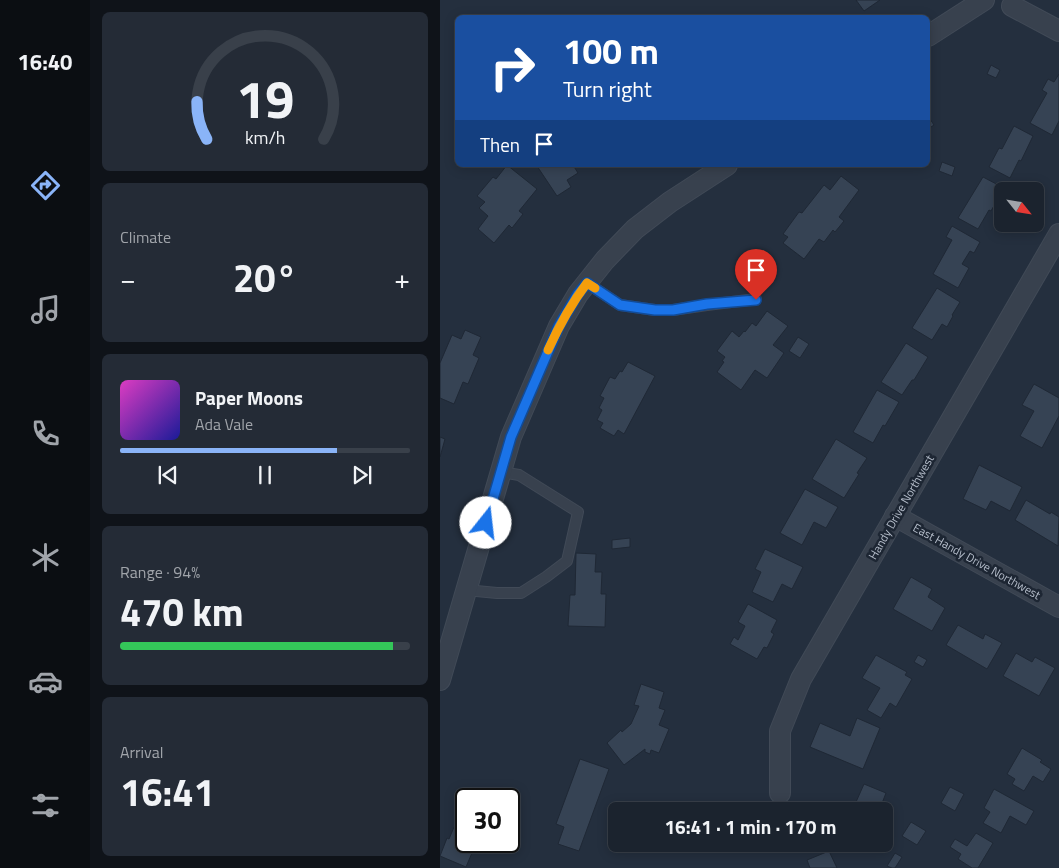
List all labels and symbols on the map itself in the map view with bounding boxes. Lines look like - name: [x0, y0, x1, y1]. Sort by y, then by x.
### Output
- north arrow: [994, 182, 1044, 232]
- pin: [735, 249, 777, 300]
- street label: Handy Drive Northwest: [863, 450, 939, 563]
- position arrow: [459, 496, 511, 548]
- street label: East Handy Drive Northwest: [910, 518, 1045, 604]
- speed limit sign: 30: [455, 788, 520, 853]

